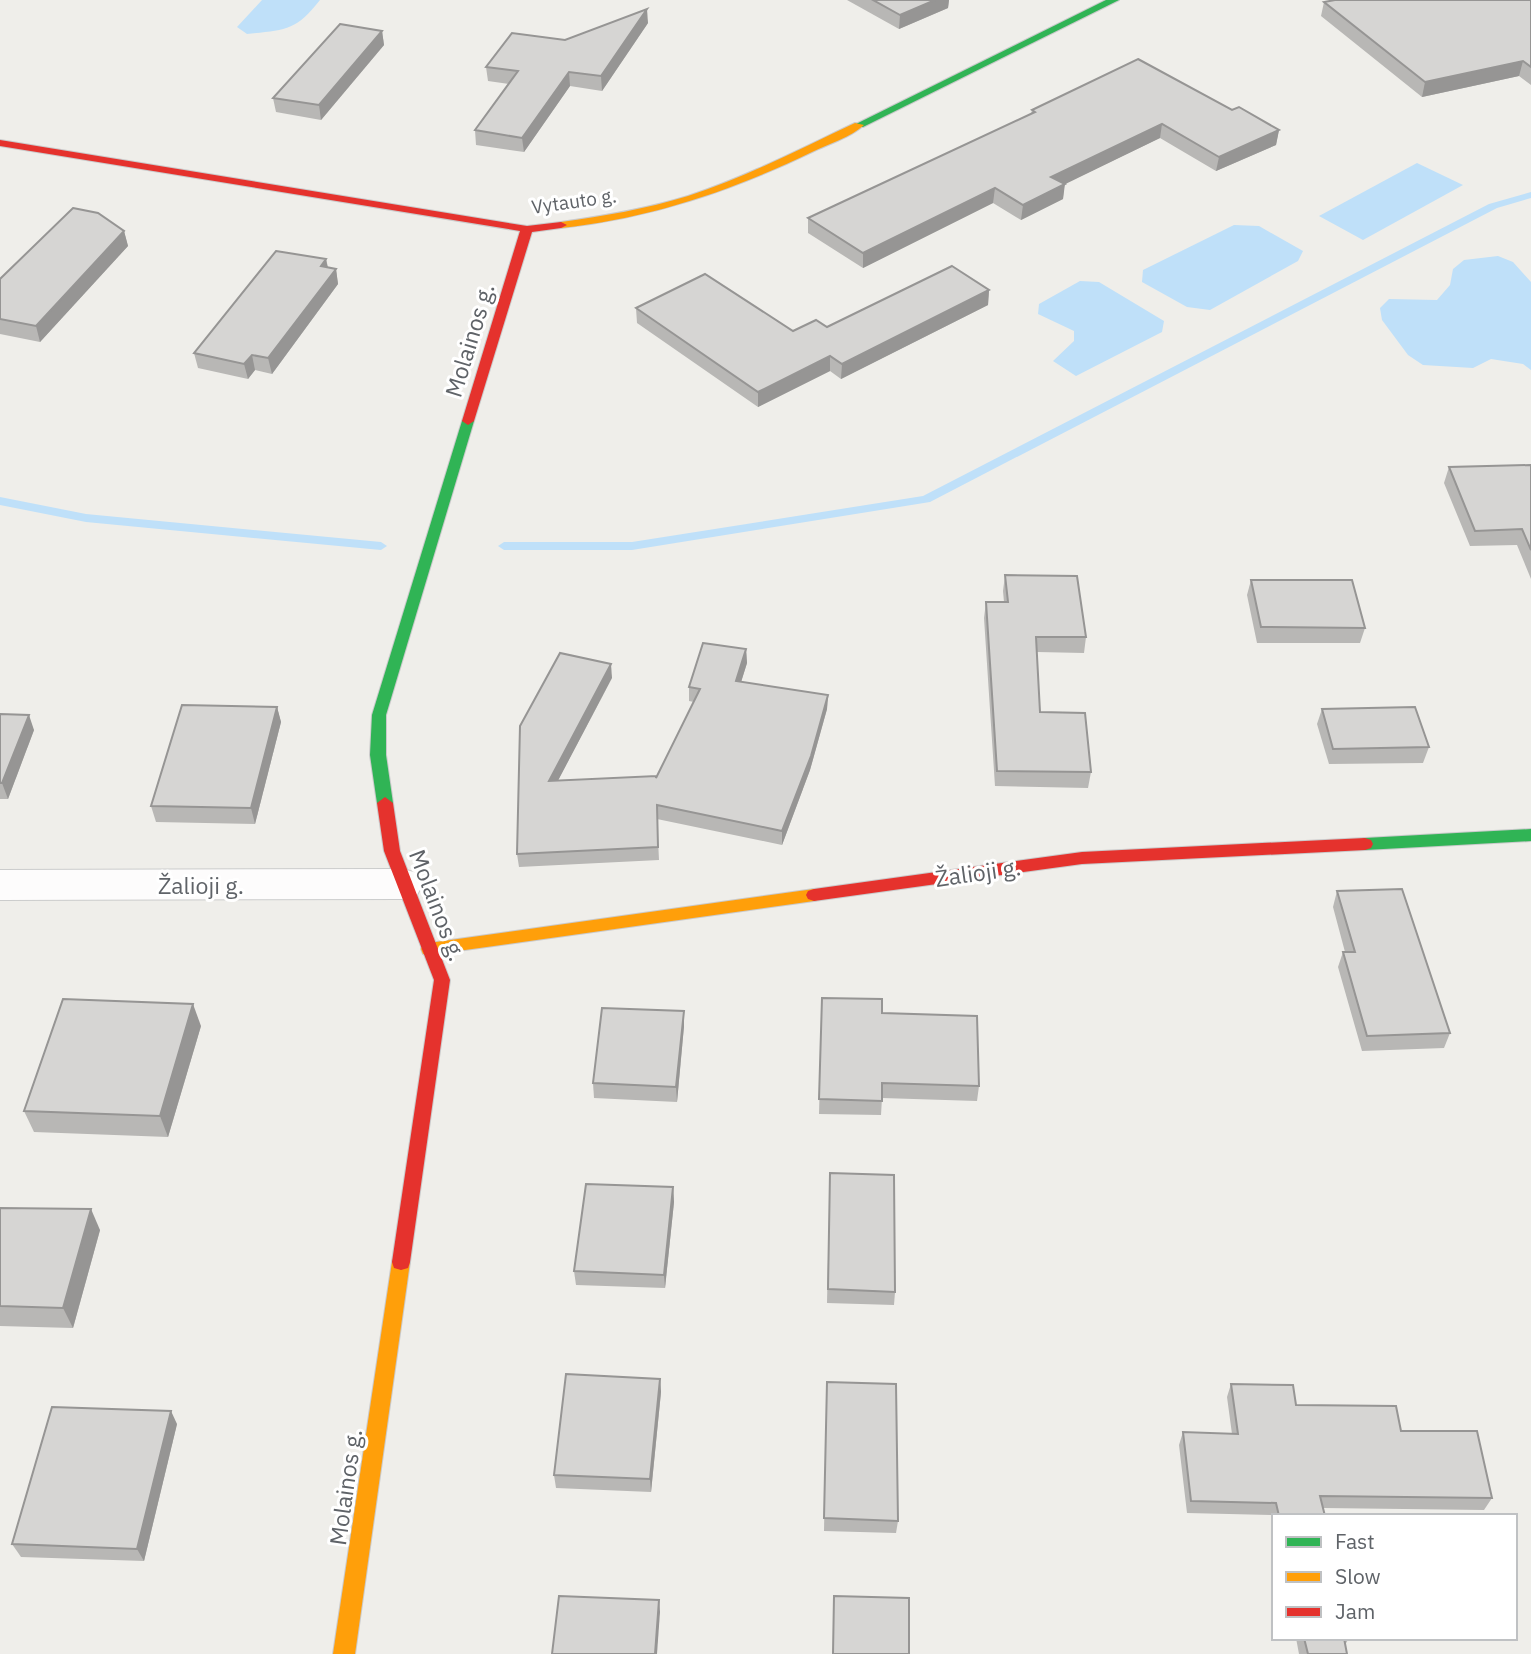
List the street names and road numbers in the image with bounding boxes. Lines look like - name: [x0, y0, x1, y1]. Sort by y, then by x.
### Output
- street label: Vytauto g.: [530, 183, 618, 219]
- street label: Molainos g.: [438, 280, 500, 400]
- street label: Molainos g.: [403, 845, 473, 965]
- street label: Žalioji g.: [933, 851, 1023, 893]
- street label: Žalioji g.: [158, 870, 244, 900]
- street label: Molainos g.: [322, 1427, 368, 1547]

